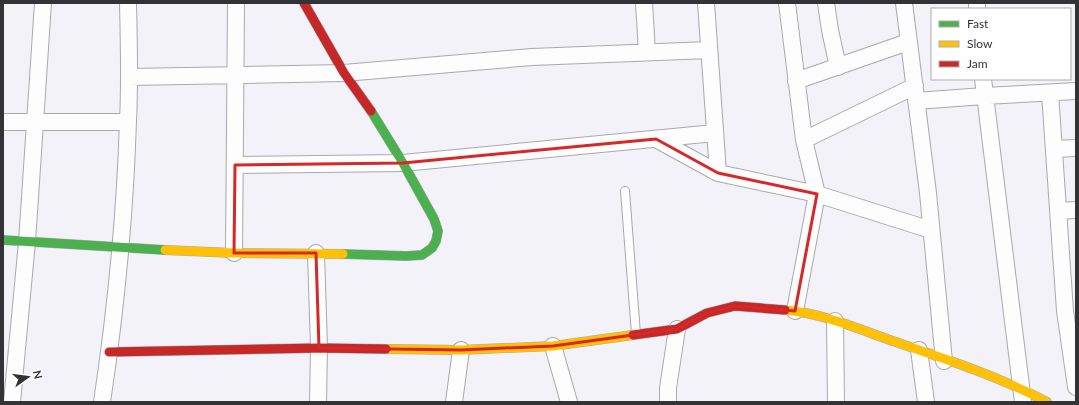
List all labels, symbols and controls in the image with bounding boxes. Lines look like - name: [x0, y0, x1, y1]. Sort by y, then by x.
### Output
- legend: [931, 8, 1071, 80]
- text: Fast: [967, 16, 989, 31]
- text: Slow: [967, 36, 993, 51]
- text: Jam: [967, 56, 988, 71]
- north arrow: [8, 357, 48, 397]
- text: N: [31, 369, 46, 380]

